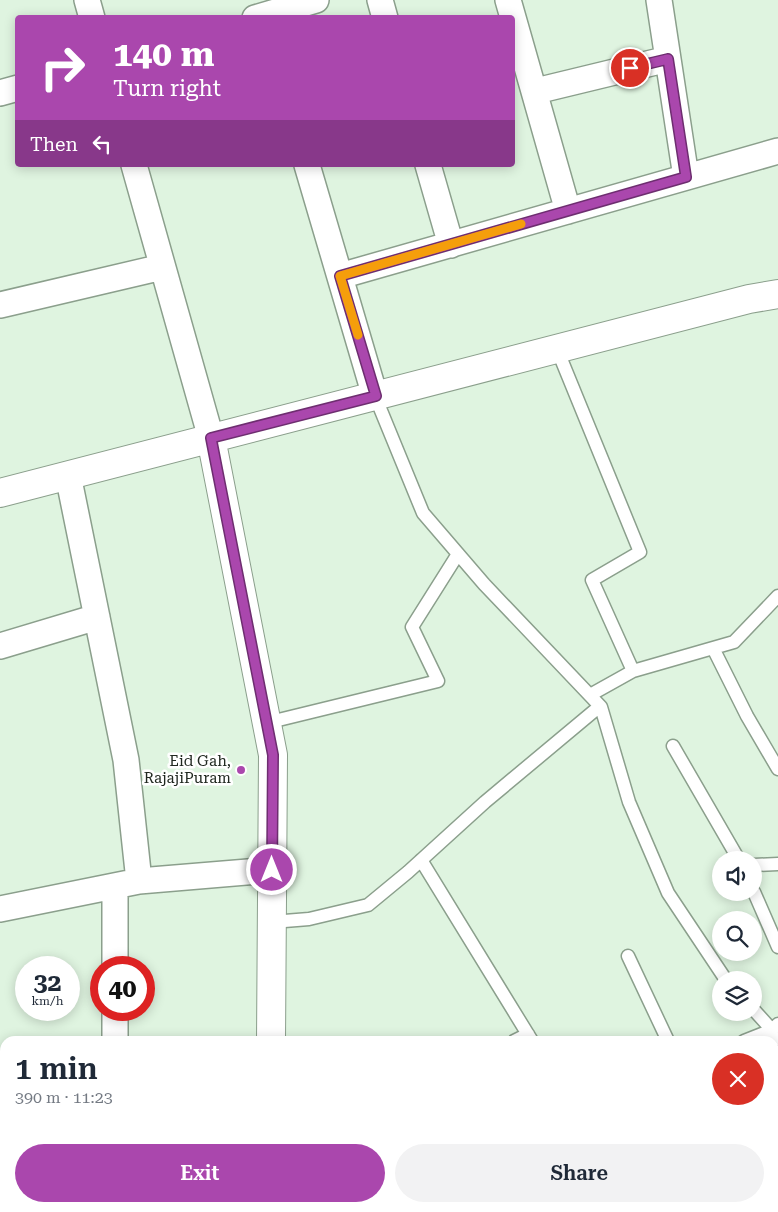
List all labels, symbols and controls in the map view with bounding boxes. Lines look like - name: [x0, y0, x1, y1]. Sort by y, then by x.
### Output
- text: 140 m: [113, 34, 214, 75]
- icon: right: [30, 35, 95, 100]
- pin: [609, 47, 651, 89]
- icon: arrive: [616, 54, 644, 82]
- text: Turn right: [113, 76, 221, 101]
- icon: left: [88, 130, 116, 158]
- text: Then: [30, 133, 78, 156]
- place label: Eid Gah, RajajiPuram: [144, 752, 231, 787]
- marker: Eid Gah, RajajiPuram: [235, 764, 247, 776]
- position arrow: [245, 843, 297, 895]
- map controls: [712, 851, 762, 1021]
- button: sound: [712, 851, 762, 901]
- button: search: [712, 911, 762, 961]
- speed limit sign: 40: [90, 956, 155, 1021]
- text: 32: [33, 968, 62, 997]
- button: layers: [712, 971, 762, 1021]
- text: km/h: [31, 994, 64, 1008]
- text: 1 min: [15, 1051, 98, 1086]
- button: close: [712, 1053, 764, 1105]
- text: 390 m · 11:23: [15, 1088, 113, 1107]
- button: Exit: [15, 1144, 385, 1202]
- button: Share: [395, 1144, 764, 1202]

